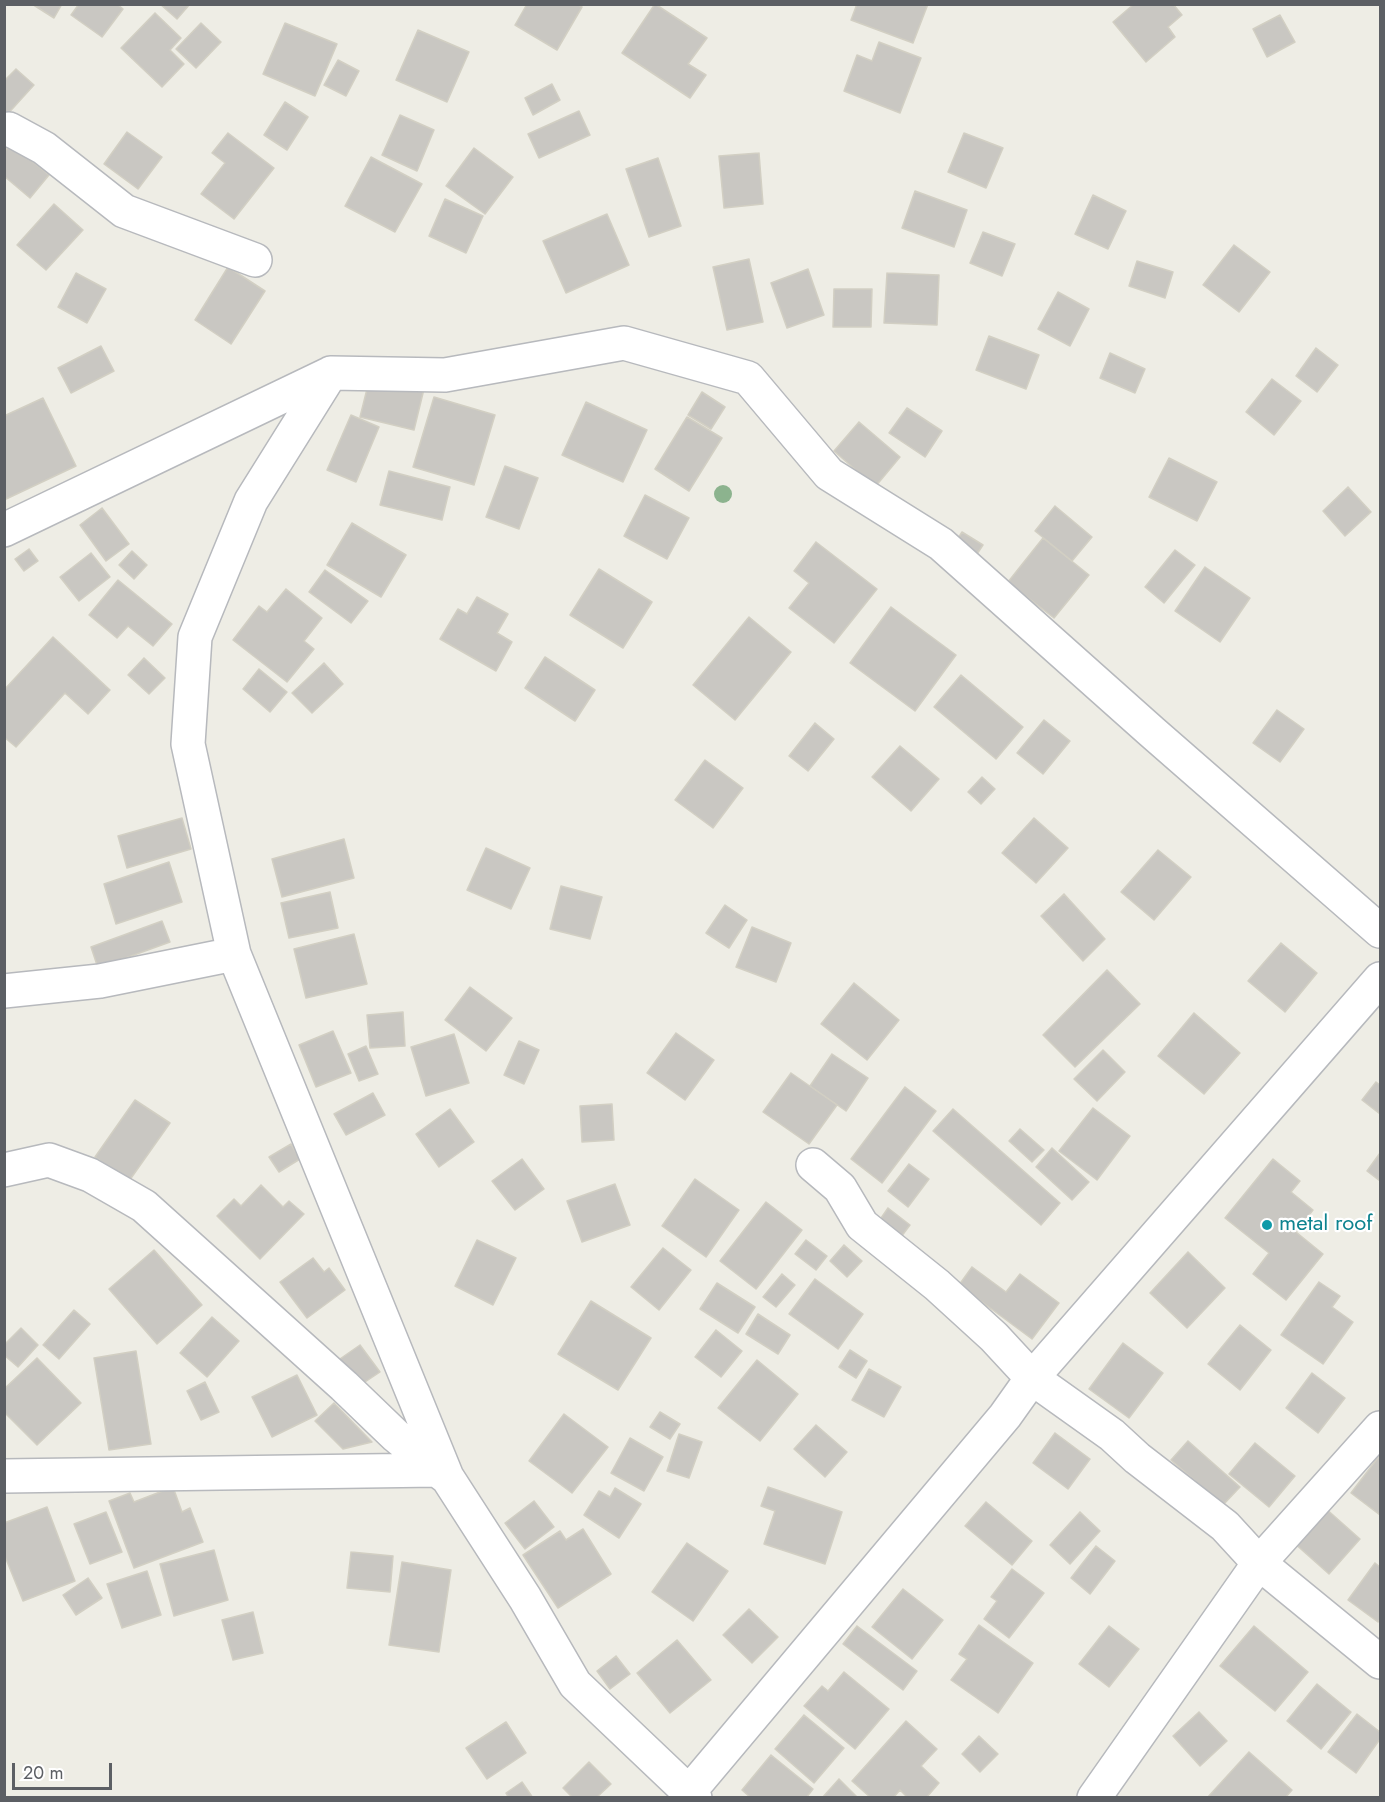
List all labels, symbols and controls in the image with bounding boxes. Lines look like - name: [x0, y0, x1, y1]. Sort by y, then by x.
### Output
- place label: metal roof: [1279, 1212, 1373, 1238]
- marker: metal roof: [1260, 1218, 1274, 1232]
- scale bar: [15, 1751, 116, 1789]
- text: 20 m: [23, 1760, 63, 1786]

